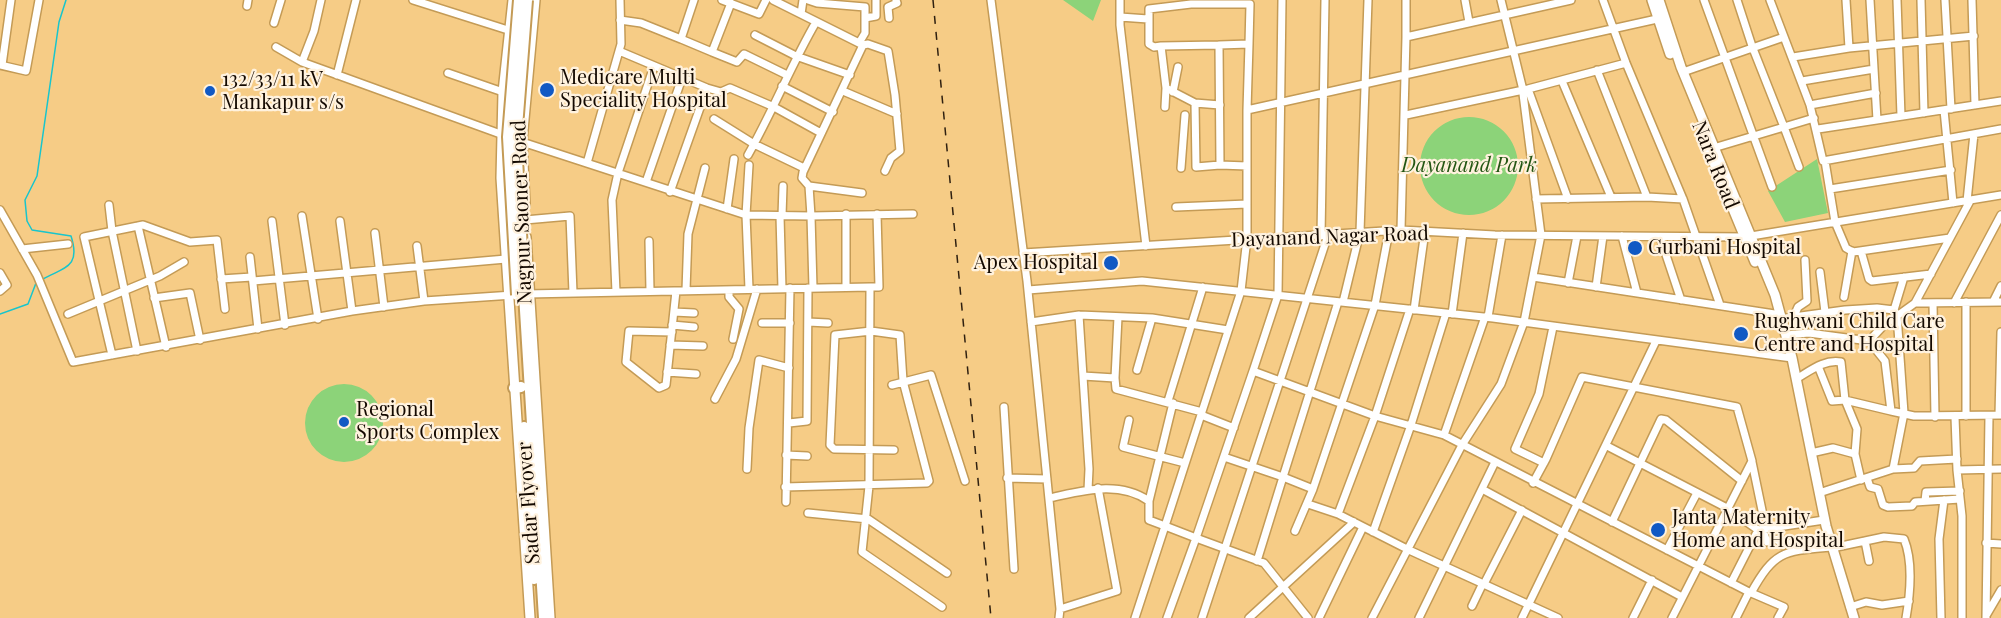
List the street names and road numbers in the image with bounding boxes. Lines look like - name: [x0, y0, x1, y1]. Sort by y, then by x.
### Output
- street label: Nara Road: [1686, 117, 1744, 213]
- street label: Nagpur Saoner Road: [507, 119, 537, 305]
- street label: Dayanand Nagar Road: [1231, 222, 1429, 252]
- street label: Sadar Flyover: [513, 441, 545, 565]

